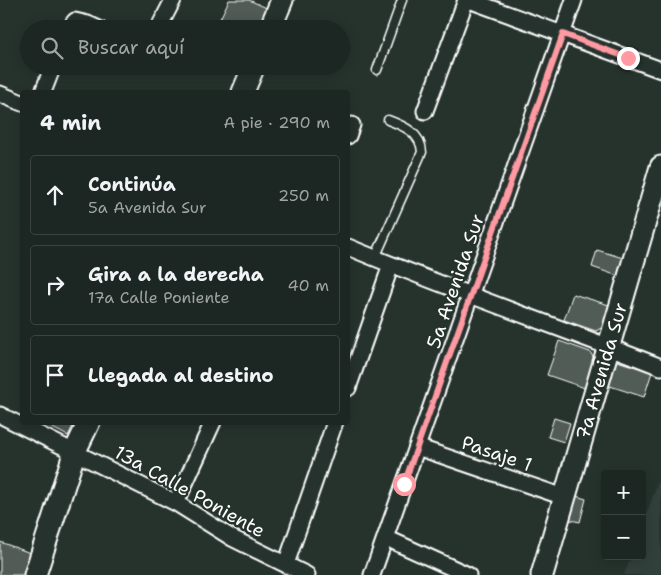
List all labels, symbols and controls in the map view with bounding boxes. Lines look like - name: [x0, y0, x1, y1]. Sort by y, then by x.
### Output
- search box: [20, 20, 350, 75]
- icon: search: [38, 34, 66, 62]
- text: Buscar aquí: [78, 35, 184, 60]
- route end: [617, 47, 640, 70]
- text: 4 min: [40, 109, 101, 137]
- text: A pie · 290 m: [224, 112, 330, 133]
- text: Continúa: [88, 172, 176, 197]
- icon: ahead: [41, 181, 69, 209]
- text: 250 m: [278, 185, 329, 206]
- text: 5a Avenida Sur: [88, 197, 207, 218]
- street label: 5a Avenida Sur: [421, 211, 490, 352]
- text: Gira a la derecha: [88, 262, 264, 287]
- icon: right: [41, 271, 69, 299]
- text: 40 m: [287, 275, 329, 296]
- text: 17a Calle Poniente: [88, 287, 230, 308]
- street label: 7a Avenida Sur: [570, 300, 633, 443]
- icon: arrive: [41, 361, 69, 389]
- text: Llegada al destino: [88, 363, 274, 388]
- street label: Pasaje 1: [458, 430, 535, 477]
- street label: 13a Calle Poniente: [110, 440, 270, 543]
- map controls: [601, 470, 646, 560]
- button: +: [601, 470, 646, 515]
- route start: [393, 473, 416, 496]
- button: −: [601, 515, 646, 560]

